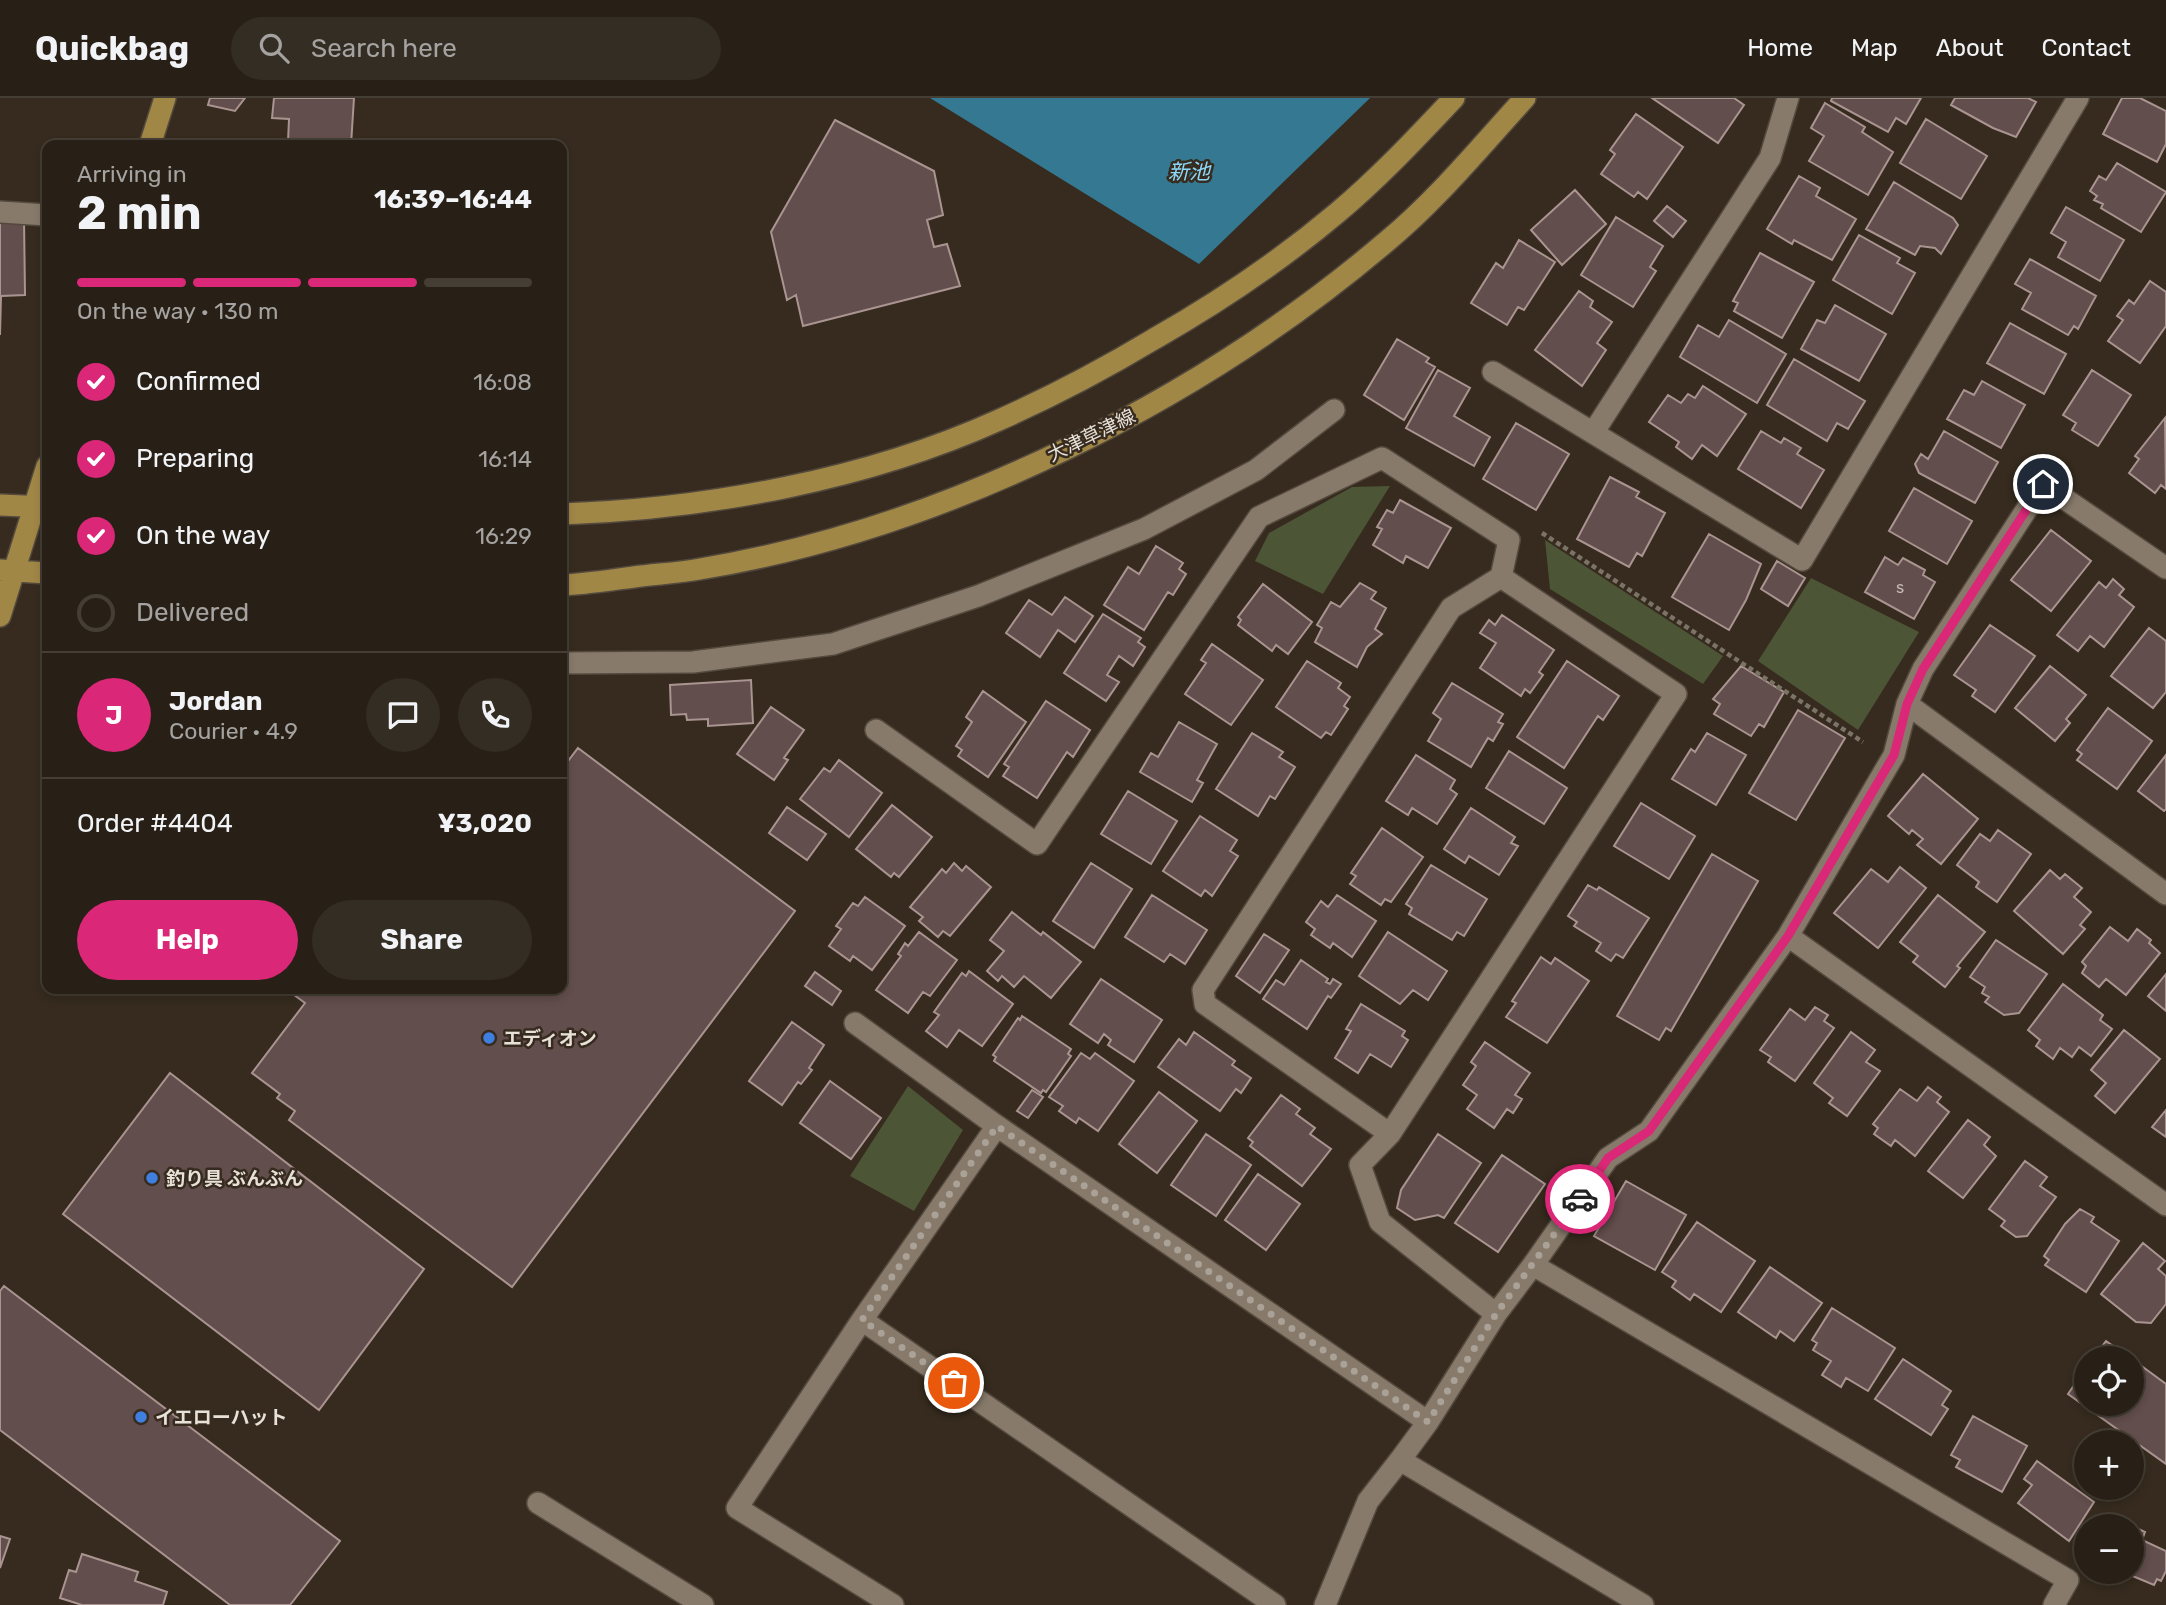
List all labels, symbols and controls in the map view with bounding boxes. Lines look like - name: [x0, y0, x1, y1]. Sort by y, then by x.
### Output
- search box: [231, 17, 721, 80]
- text: Quickbag: [35, 29, 189, 68]
- icon: search: [255, 29, 293, 67]
- text: Search here: [311, 33, 457, 64]
- text: Home: [1747, 34, 1813, 62]
- text: Map: [1851, 34, 1898, 62]
- text: About: [1936, 34, 2004, 62]
- text: Contact: [2042, 34, 2131, 62]
- water label: 新池: [1168, 159, 1212, 184]
- text: Arriving in: [77, 160, 187, 188]
- text: 16:39–16:44: [374, 184, 532, 215]
- text: 2 min: [77, 186, 202, 241]
- text: On the way · 130 m: [77, 297, 278, 325]
- icon: check: [77, 363, 115, 401]
- text: Confirmed: [136, 366, 261, 397]
- text: 16:08: [473, 368, 532, 396]
- street label: 大津草津線: [1043, 404, 1139, 467]
- icon: check: [77, 440, 115, 478]
- text: Preparing: [136, 443, 254, 474]
- text: 16:14: [478, 445, 532, 473]
- pin: [2013, 454, 2073, 514]
- icon: home: [2024, 465, 2062, 503]
- icon: check: [77, 517, 115, 555]
- text: On the way: [136, 520, 270, 551]
- text: 16:29: [475, 522, 532, 550]
- house number: s: [1896, 578, 1904, 597]
- text: Delivered: [136, 597, 249, 628]
- button: chat: [366, 678, 440, 752]
- button: phone: [458, 678, 532, 752]
- text: Jordan: [169, 686, 262, 717]
- text: J: [105, 700, 123, 731]
- text: Courier · 4.9: [169, 717, 298, 745]
- text: Order #4404: [77, 808, 233, 839]
- text: ¥3,020: [438, 808, 532, 839]
- button: Help: [77, 900, 298, 980]
- button: Share: [312, 900, 532, 980]
- place label: エディオン: [503, 1027, 597, 1050]
- marker: エディオン: [481, 1030, 497, 1046]
- courier: [1545, 1164, 1615, 1234]
- place label: 釣り具 ぶんぶん: [166, 1167, 303, 1190]
- marker: 釣り具 ぶんぶん: [144, 1170, 160, 1186]
- icon: car: [1561, 1180, 1599, 1218]
- map controls: [2074, 1346, 2144, 1584]
- button: locate: [2074, 1346, 2144, 1416]
- pin: [924, 1353, 984, 1413]
- icon: bag: [935, 1364, 973, 1402]
- place label: イエローハット: [155, 1406, 287, 1429]
- marker: イエローハット: [133, 1409, 149, 1425]
- button: +: [2074, 1430, 2144, 1500]
- button: −: [2074, 1514, 2144, 1584]

